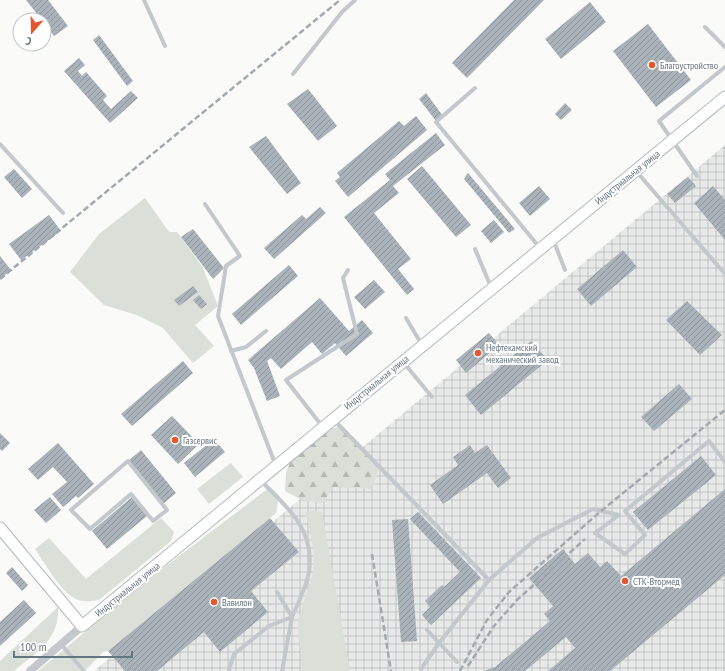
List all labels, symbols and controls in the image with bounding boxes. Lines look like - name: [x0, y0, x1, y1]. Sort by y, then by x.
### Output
- north arrow: [12, 12, 52, 52]
- text: С: [24, 34, 33, 49]
- place label: Благоустройство: [660, 59, 718, 72]
- marker: Благоустройство: [647, 60, 657, 70]
- street label: Индустриальная улица: [592, 147, 662, 208]
- place label: Нефтекамский механический завод: [486, 341, 559, 366]
- marker: Нефтекамский механический завод: [473, 348, 483, 358]
- street label: Индустриальная улица: [341, 352, 411, 413]
- place label: Газсервис: [183, 434, 217, 447]
- marker: Газсервис: [170, 435, 180, 445]
- street label: Индустриальная улица: [92, 559, 162, 620]
- place label: СТК-Втормед: [633, 575, 680, 588]
- marker: СТК-Втормед: [620, 576, 630, 586]
- place label: Вавилон: [222, 596, 252, 609]
- marker: Вавилон: [209, 597, 219, 607]
- scale bar: [14, 633, 132, 659]
- text: 100 m: [20, 639, 47, 654]

